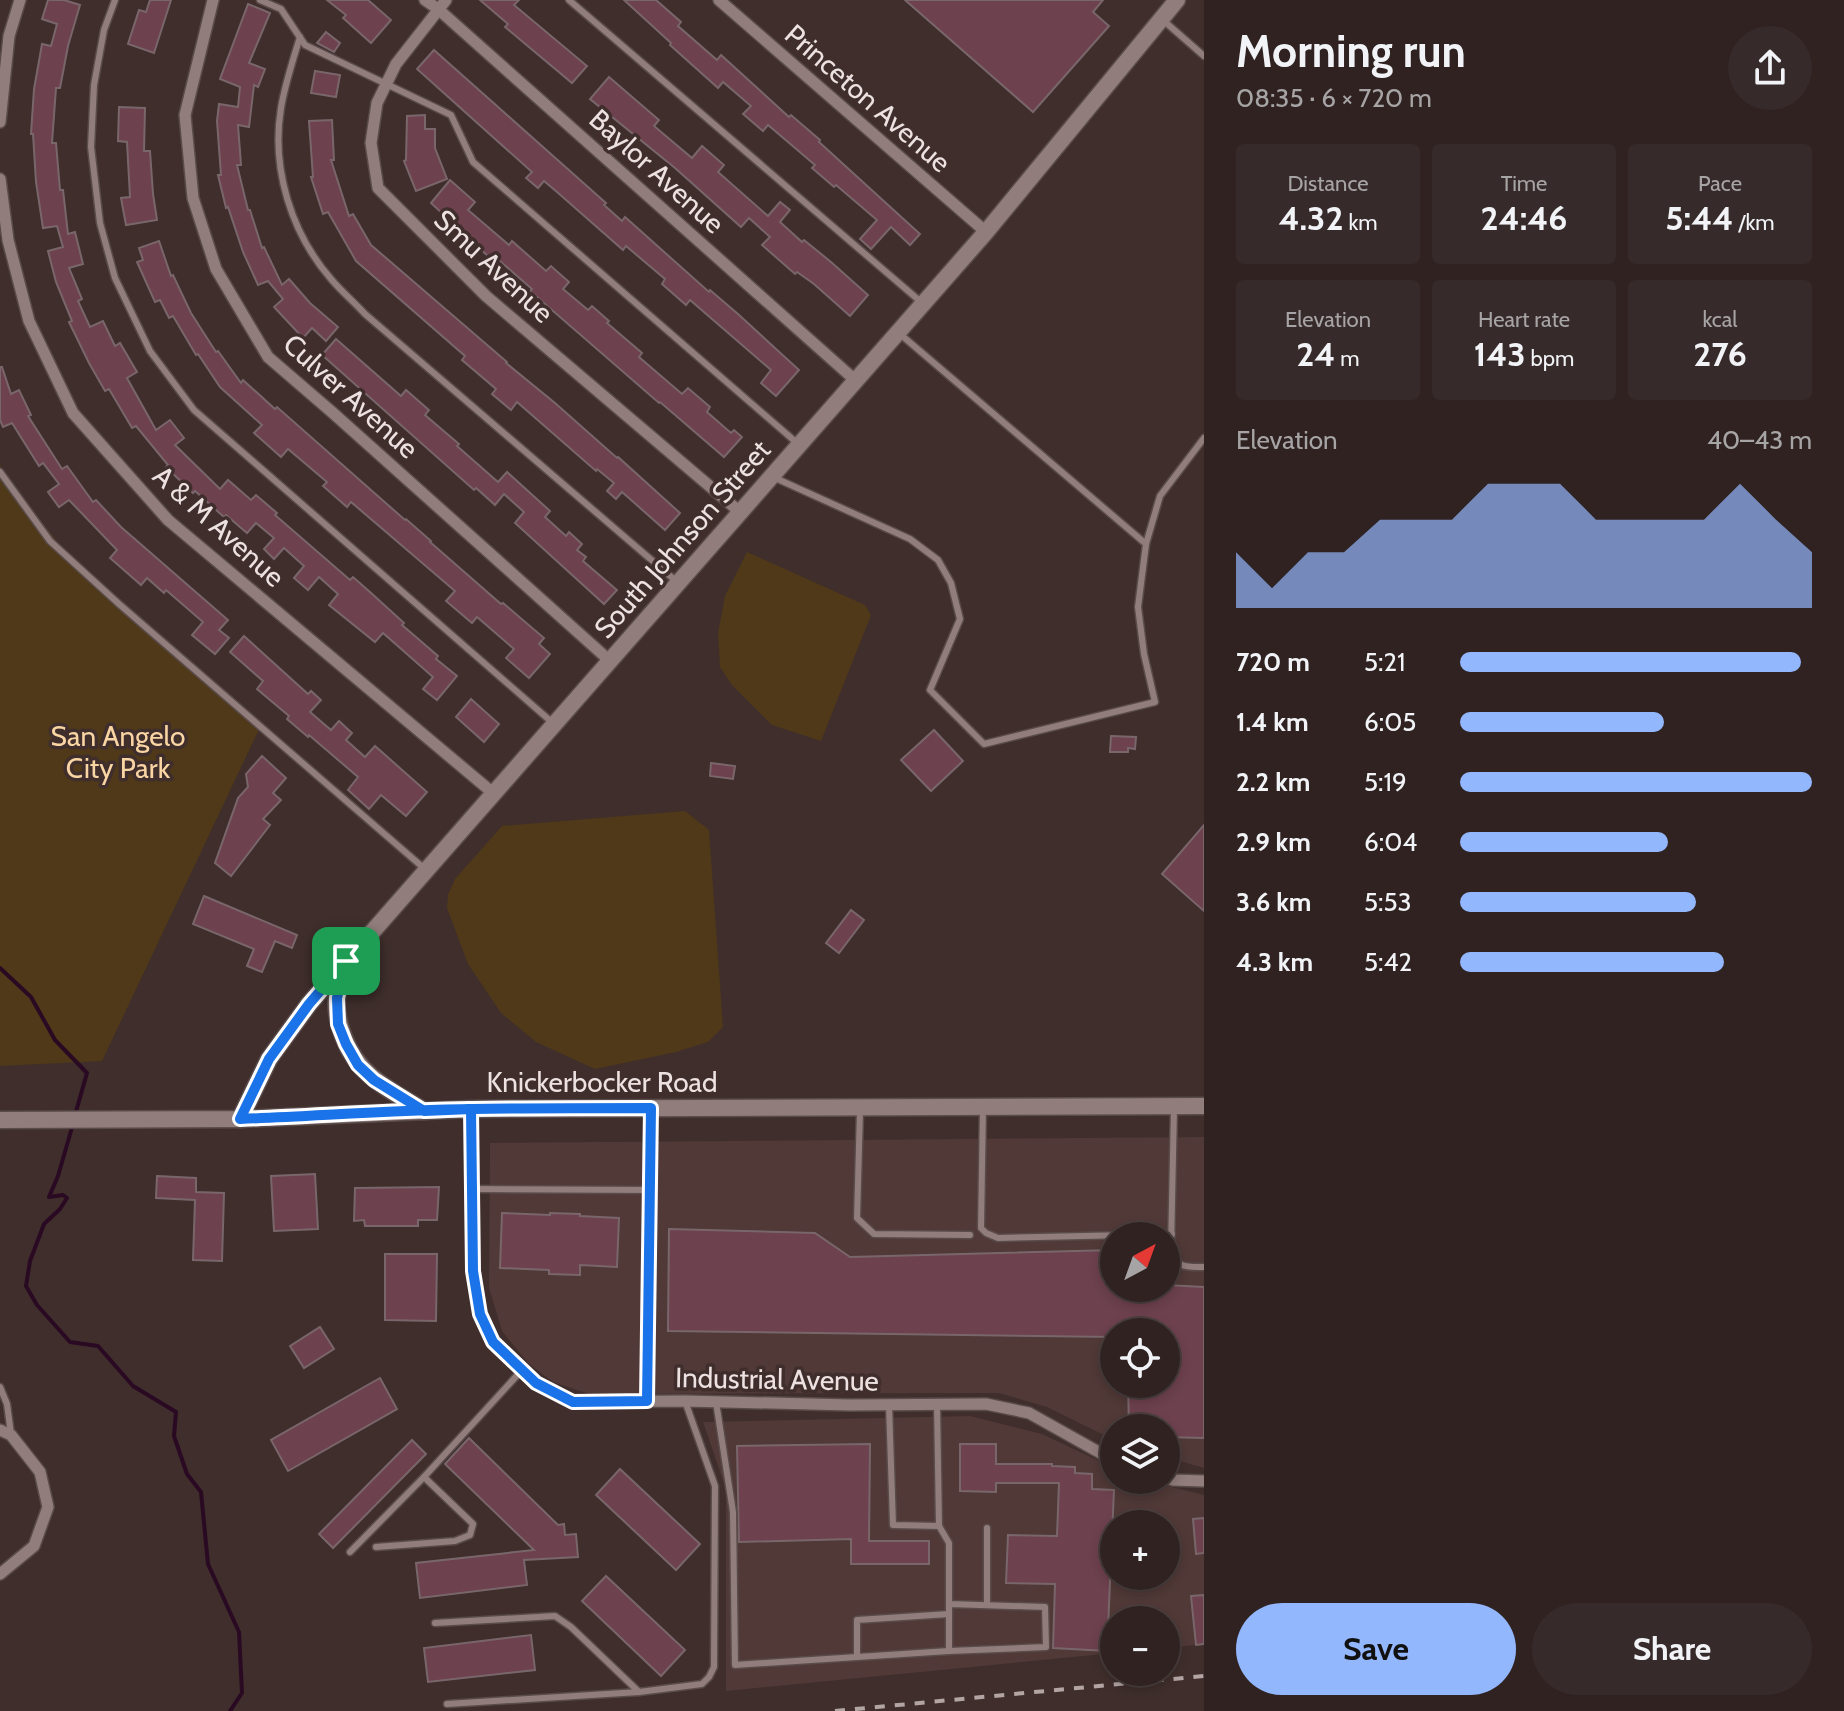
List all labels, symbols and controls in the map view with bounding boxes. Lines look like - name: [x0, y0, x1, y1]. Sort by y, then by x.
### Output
- street label: Princeton Avenue: [778, 17, 958, 179]
- text: Morning run: [1236, 25, 1466, 78]
- button: share: [1728, 26, 1812, 110]
- text: 08:35 · 6 × 720 m: [1236, 82, 1432, 114]
- street label: Baylor Avenue: [583, 102, 731, 240]
- text: Distance: [1288, 170, 1368, 197]
- text: Time: [1501, 170, 1547, 197]
- text: Pace: [1698, 170, 1742, 197]
- text: 4.32: [1278, 197, 1343, 239]
- text: 24:46: [1481, 197, 1567, 239]
- text: 5:44: [1665, 197, 1733, 239]
- street label: Smu Avenue: [427, 202, 561, 330]
- text: km: [1343, 209, 1378, 236]
- text: /km: [1733, 209, 1775, 236]
- text: Elevation: [1285, 306, 1371, 333]
- text: Heart rate: [1478, 306, 1570, 333]
- text: kcal: [1702, 306, 1738, 333]
- street label: Culver Avenue: [277, 327, 425, 465]
- text: 24: [1296, 333, 1335, 375]
- text: 143: [1474, 333, 1526, 375]
- text: 276: [1693, 333, 1747, 375]
- text: m: [1335, 345, 1360, 372]
- text: bpm: [1526, 345, 1574, 372]
- text: Elevation: [1236, 424, 1338, 456]
- text: 40–43 m: [1707, 424, 1812, 456]
- street label: South Johnson Street: [587, 433, 777, 645]
- street label: A & M Avenue: [146, 458, 292, 594]
- text: 720 m: [1236, 646, 1310, 678]
- text: 5:21: [1364, 646, 1406, 678]
- text: 1.4 km: [1236, 706, 1309, 738]
- text: 6:05: [1364, 706, 1416, 738]
- park label: San Angelo City Park: [51, 719, 185, 785]
- text: 2.2 km: [1236, 766, 1310, 798]
- text: 5:19: [1364, 766, 1407, 798]
- text: 2.9 km: [1236, 826, 1311, 858]
- text: 6:04: [1364, 826, 1417, 858]
- text: 3.6 km: [1236, 886, 1311, 918]
- text: 5:53: [1364, 886, 1412, 918]
- pin: [312, 927, 380, 995]
- icon: arrive: [324, 939, 368, 983]
- text: 4.3 km: [1236, 946, 1313, 978]
- text: 5:42: [1364, 946, 1412, 978]
- street label: Knickerbocker Road: [486, 1065, 718, 1099]
- north arrow: [1100, 1222, 1180, 1302]
- map controls: [1100, 1222, 1180, 1686]
- button: locate: [1100, 1318, 1180, 1398]
- street label: Industrial Avenue: [675, 1360, 879, 1398]
- button: layers: [1100, 1414, 1180, 1494]
- button: +: [1100, 1510, 1180, 1590]
- button: Save: [1236, 1603, 1516, 1695]
- button: Share: [1532, 1603, 1812, 1695]
- button: −: [1100, 1606, 1180, 1686]

